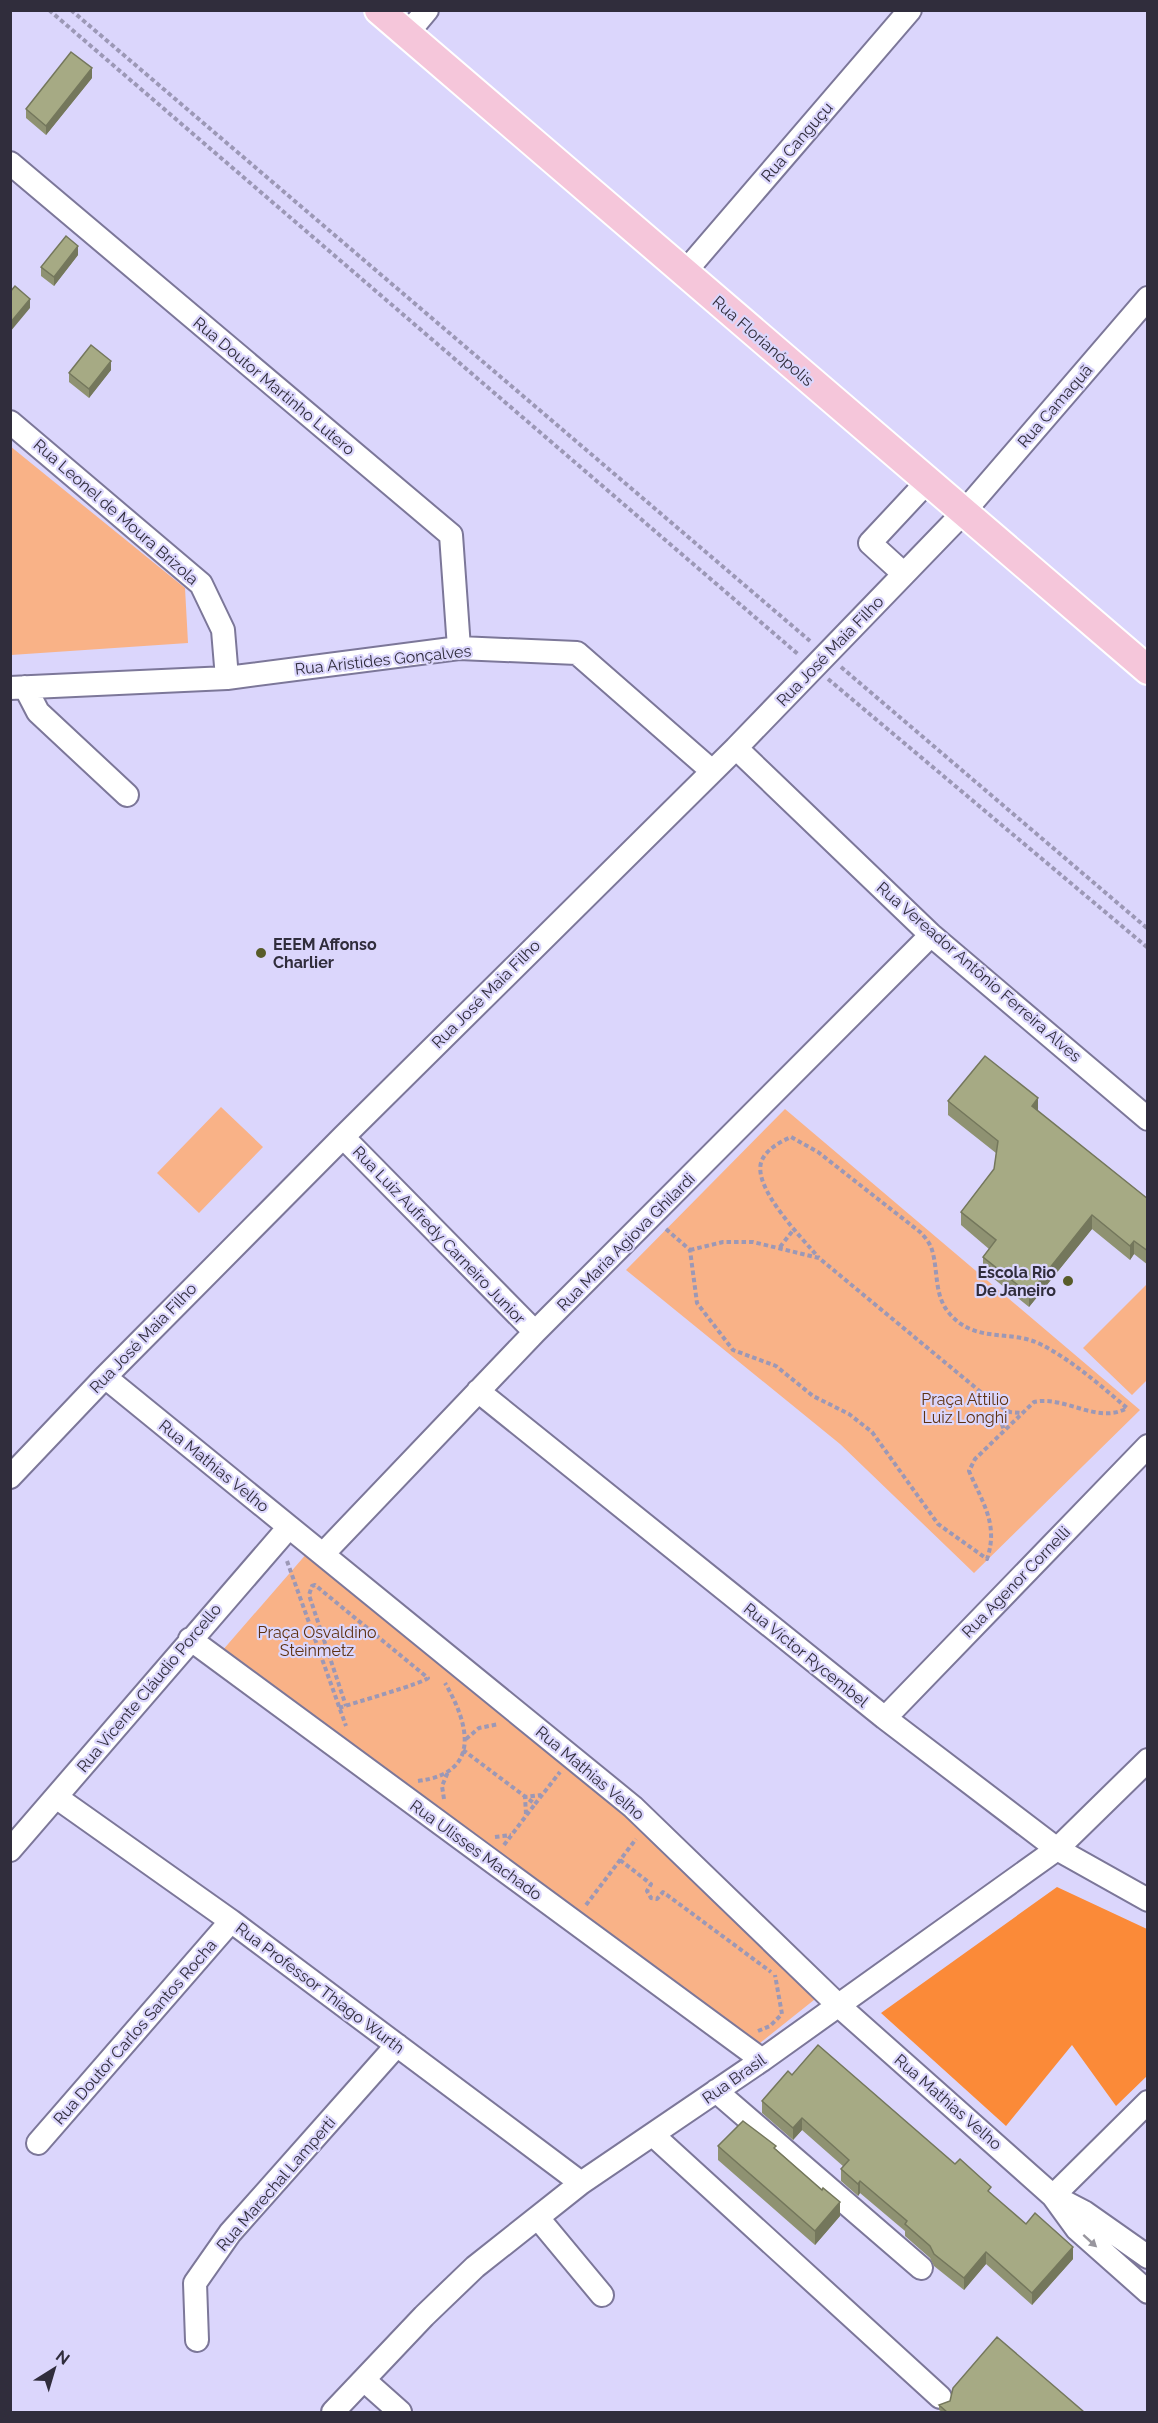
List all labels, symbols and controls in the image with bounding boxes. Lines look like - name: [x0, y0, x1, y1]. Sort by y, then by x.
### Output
- street label: Rua Canguçu: [757, 98, 837, 186]
- street label: Rua Florianópolis: [709, 292, 818, 390]
- street label: Rua Doutor Martinho Lutero: [189, 313, 359, 459]
- street label: Rua Camaquã: [1014, 361, 1096, 451]
- street label: Rua Leonel de Moura Brizola: [30, 435, 202, 589]
- street label: Rua José Maia Filho: [773, 592, 887, 710]
- street label: Rua Aristides Gonçalves: [294, 641, 472, 679]
- street label: Rua Vereador Antônio Ferreira Alves: [873, 878, 1085, 1066]
- place label: EEEM Affonso Charlier: [273, 935, 377, 972]
- street label: Rua José Maia Filho: [428, 936, 544, 1052]
- marker: EEEM Affonso Charlier: [254, 946, 268, 960]
- street label: Rua Luiz Aufredy Carneiro Junior: [349, 1142, 529, 1328]
- street label: Rua Maria Agiova Ghilardi: [553, 1169, 699, 1315]
- place label: Escola Rio De Janeiro: [976, 1263, 1056, 1300]
- marker: Escola Rio De Janeiro: [1061, 1274, 1075, 1288]
- street label: Rua José Maia Filho: [86, 1279, 200, 1397]
- park label: Praça Attilio Luiz Longhi: [921, 1390, 1009, 1427]
- street label: Rua Mathias Velho: [155, 1416, 273, 1516]
- street label: Rua Agenor Cornelli: [958, 1522, 1074, 1642]
- street label: Rua Víctor Rycembel: [740, 1599, 873, 1711]
- street label: Rua Vicente Cláudio Porcello: [73, 1600, 225, 1776]
- park label: Praça Osvaldino Steinmetz: [257, 1623, 377, 1660]
- street label: Rua Mathias Velho: [532, 1722, 648, 1824]
- street label: Rua Ulisses Machado: [406, 1796, 546, 1904]
- street label: Rua Professor Thiago Wurth: [232, 1919, 408, 2057]
- street label: Rua Doutor Carlos Santos Rocha: [49, 1936, 221, 2128]
- street label: Rua Brasil: [699, 2050, 770, 2108]
- street label: Rua Mathias Velho: [891, 2050, 1005, 2154]
- street label: Rua Marechal Lamperti: [213, 2113, 339, 2255]
- one-way arrow: [1082, 2234, 1097, 2247]
- north arrow: [24, 2339, 84, 2399]
- text: N: [52, 2346, 73, 2369]

